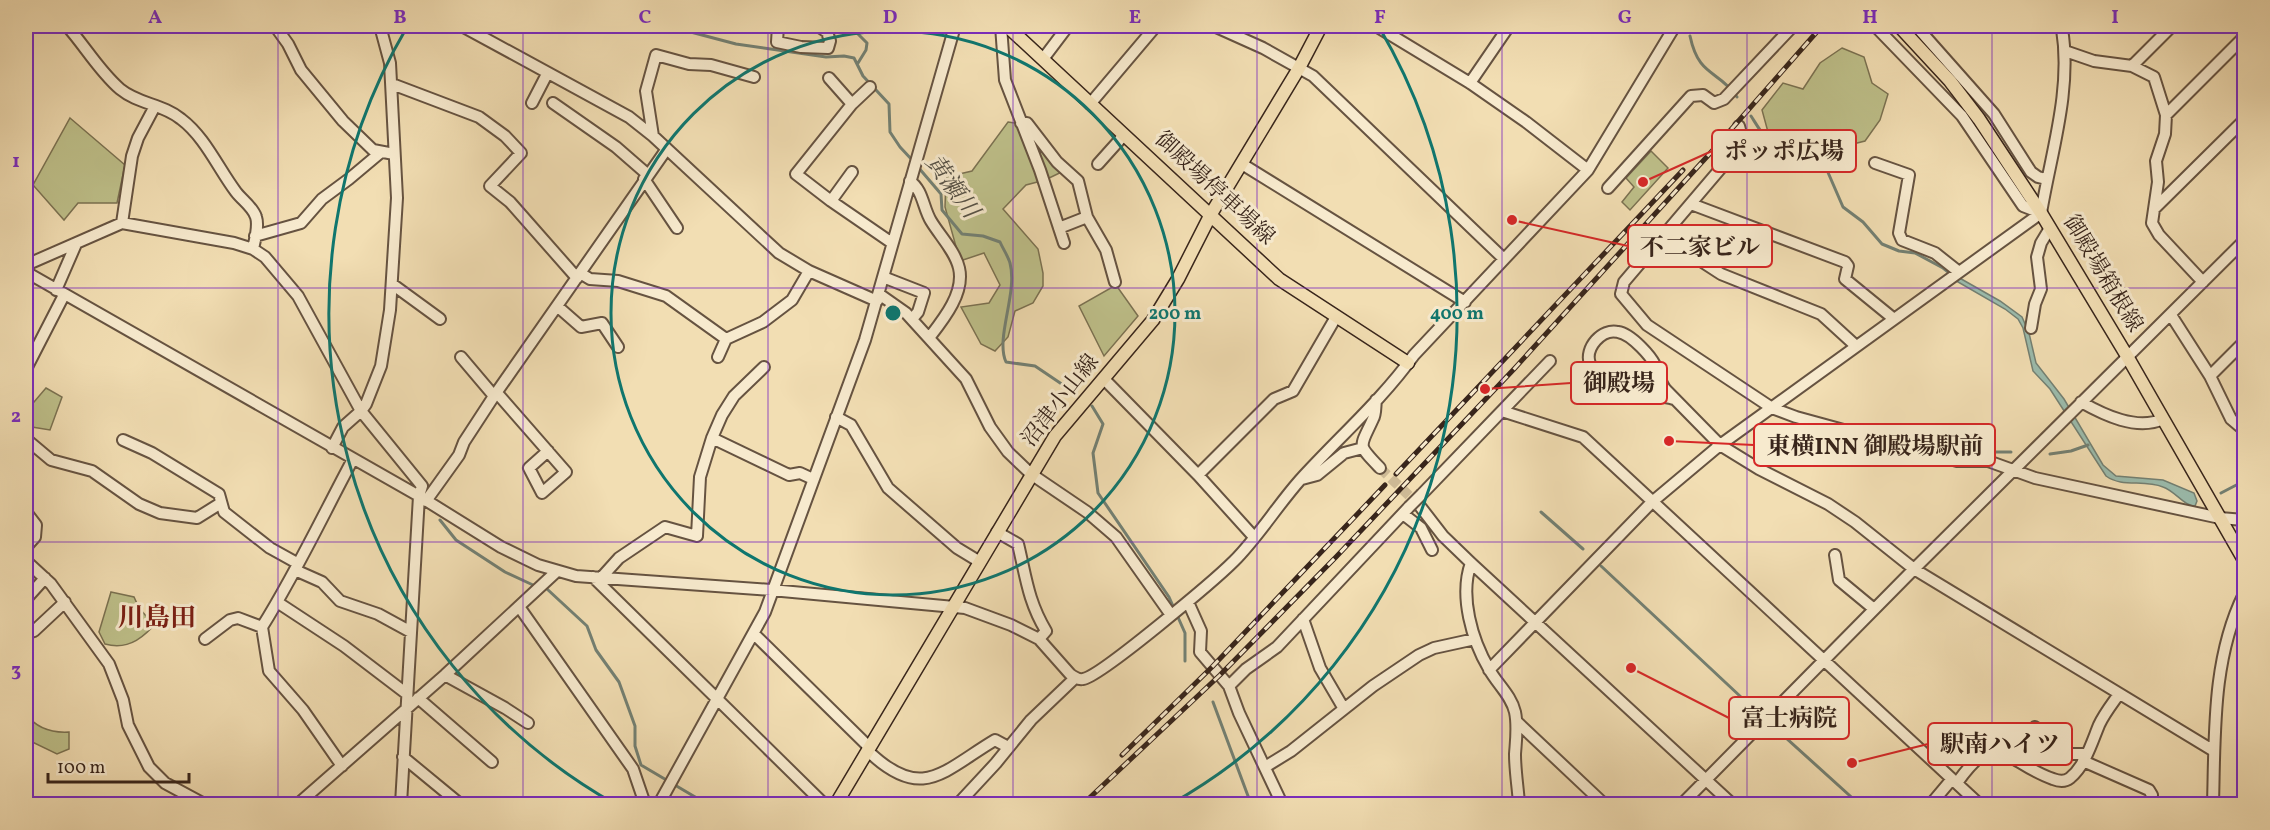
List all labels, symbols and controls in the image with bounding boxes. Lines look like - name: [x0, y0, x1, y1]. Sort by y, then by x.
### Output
- text: A: [148, 4, 162, 32]
- text: B: [393, 4, 407, 32]
- text: C: [639, 4, 652, 32]
- text: D: [883, 4, 897, 32]
- text: E: [1129, 4, 1141, 32]
- text: F: [1374, 4, 1386, 32]
- text: G: [1618, 4, 1632, 32]
- text: H: [1862, 4, 1878, 32]
- text: I: [2111, 4, 2119, 32]
- street label: 御殿場停車場線: [1147, 125, 1281, 253]
- callout: ポッポ広場: [1712, 130, 1856, 172]
- text: ポッポ広場: [1724, 136, 1844, 170]
- text: 1: [12, 148, 20, 176]
- water label: 黄瀬川: [916, 148, 988, 229]
- street label: 御殿場箱根線: [2055, 209, 2149, 339]
- callout: 不二家ビル: [1628, 225, 1772, 267]
- text: 不二家ビル: [1640, 232, 1760, 266]
- text: 200 m: [1149, 302, 1201, 327]
- text: 400 m: [1430, 302, 1484, 327]
- centre of rings: [883, 303, 903, 323]
- street label: 沼津小山線: [1015, 348, 1107, 454]
- callout: 御殿場: [1571, 362, 1667, 404]
- text: 御殿場: [1583, 368, 1655, 402]
- text: 2: [11, 403, 21, 431]
- callout: 東横INN 御殿場駅前: [1754, 424, 1995, 466]
- text: 東横INN 御殿場駅前: [1767, 431, 1983, 465]
- district label: 川島田: [118, 601, 196, 637]
- text: 3: [11, 657, 21, 685]
- callout: 富士病院: [1729, 697, 1849, 739]
- text: 富士病院: [1741, 703, 1837, 737]
- callout: 駅南ハイツ: [1928, 723, 2072, 765]
- text: 駅南ハイツ: [1940, 729, 2060, 763]
- scale bar: [48, 746, 189, 784]
- text: 100 m: [57, 756, 106, 781]

